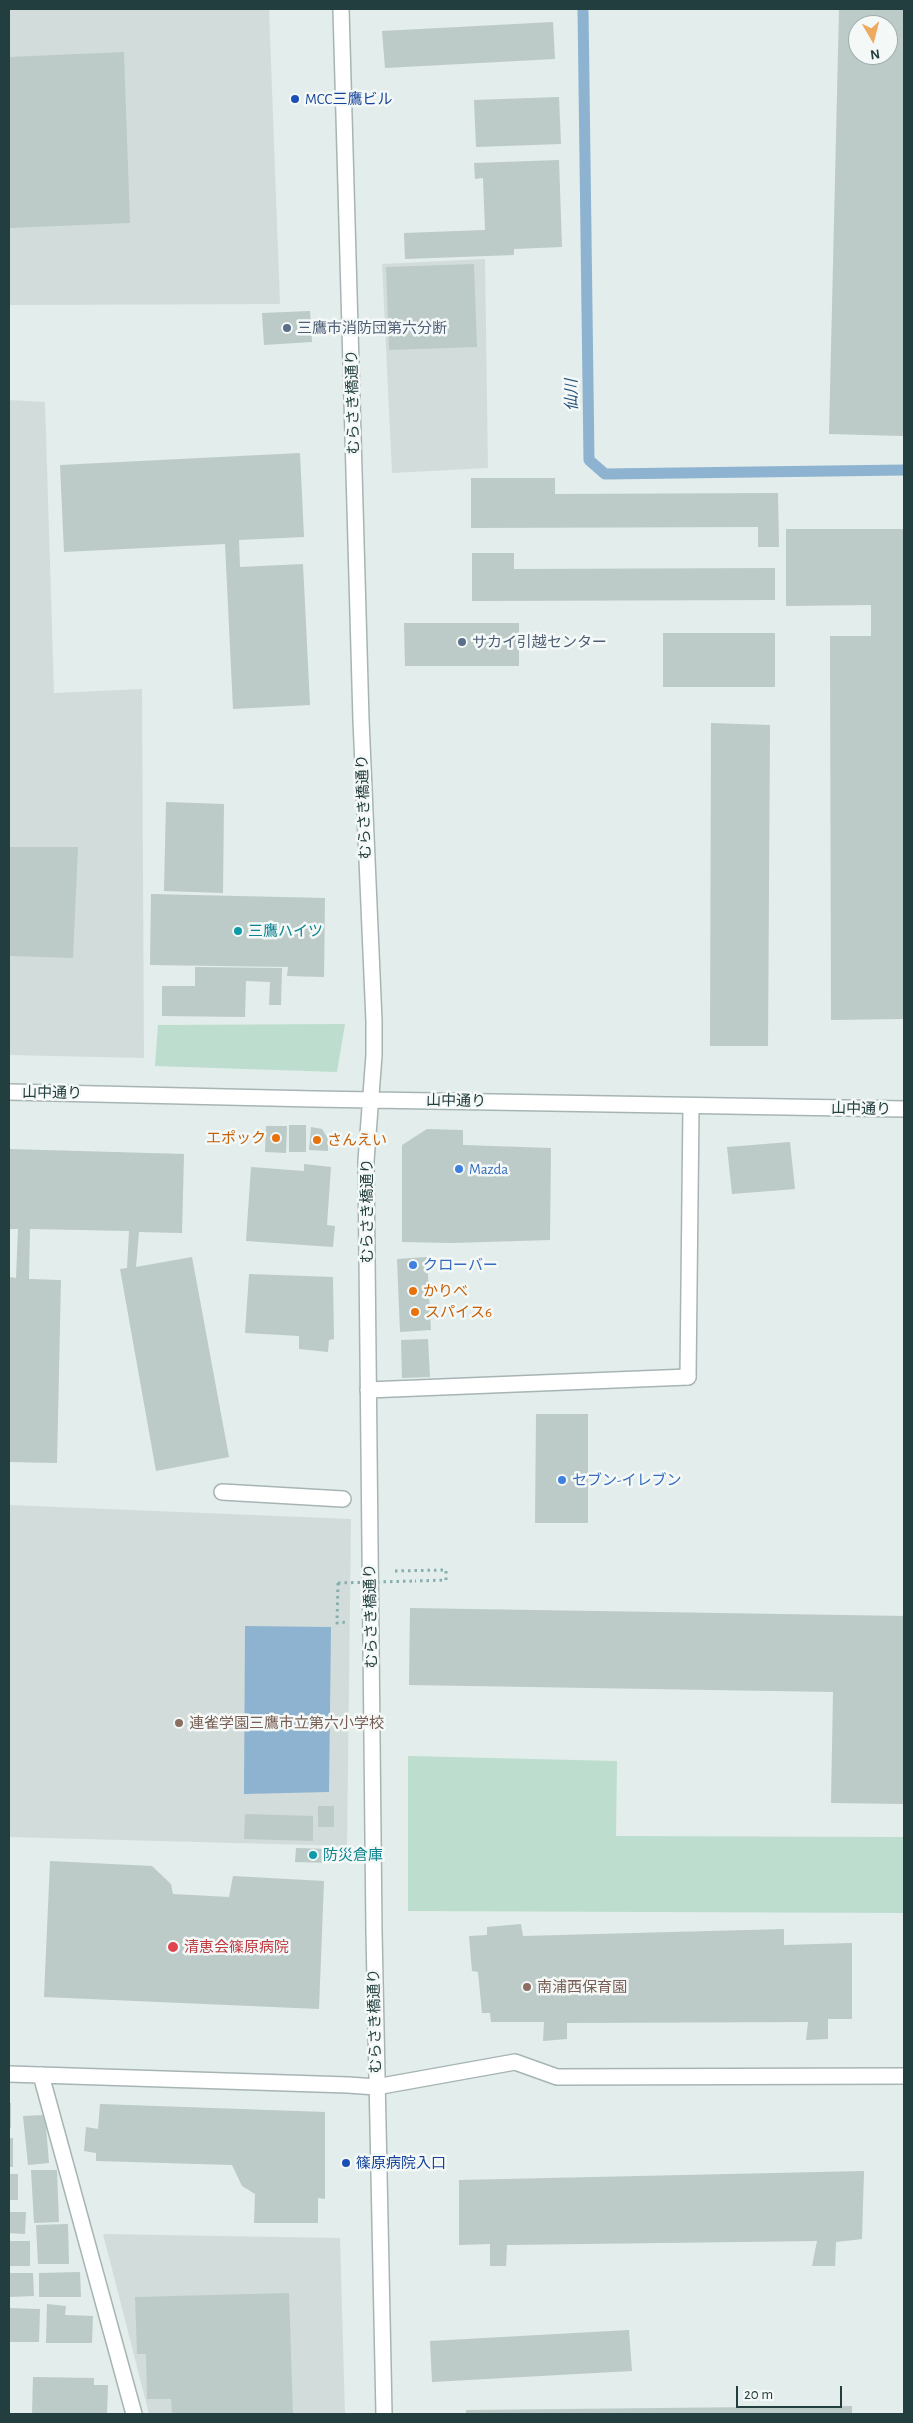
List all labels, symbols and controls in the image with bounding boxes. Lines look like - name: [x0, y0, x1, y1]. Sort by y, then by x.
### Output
- north arrow: [848, 15, 898, 65]
- text: N: [869, 46, 881, 61]
- place label: MCC三鷹ビル: [305, 90, 392, 108]
- marker: MCC三鷹ビル: [289, 93, 301, 105]
- place label: 三鷹市消防団第六分断: [297, 319, 447, 337]
- marker: 三鷹市消防団第六分断: [281, 322, 293, 334]
- street label: むらさき橋通り: [343, 349, 363, 455]
- water label: 仙川: [562, 379, 582, 411]
- place label: サカイ引越センター: [472, 633, 607, 651]
- marker: サカイ引越センター: [456, 636, 468, 648]
- street label: むらさき橋通り: [353, 754, 375, 860]
- place label: 三鷹ハイツ: [248, 922, 323, 940]
- marker: 三鷹ハイツ: [232, 925, 244, 937]
- street label: 山中通り: [22, 1083, 82, 1103]
- street label: 山中通り: [426, 1091, 486, 1111]
- street label: 山中通り: [831, 1099, 891, 1119]
- place label: エポック: [206, 1129, 266, 1147]
- place label: さんえい: [327, 1131, 387, 1149]
- marker: エポック: [270, 1132, 282, 1144]
- marker: さんえい: [311, 1134, 323, 1146]
- street label: むらさき橋通り: [358, 1159, 376, 1263]
- place label: Mazda: [469, 1160, 508, 1178]
- marker: Mazda: [453, 1163, 465, 1175]
- place label: クローバー: [423, 1256, 498, 1274]
- marker: クローバー: [407, 1259, 419, 1271]
- place label: かりべ: [423, 1282, 468, 1300]
- marker: かりべ: [407, 1285, 419, 1297]
- place label: スパイス6: [425, 1303, 492, 1321]
- marker: スパイス6: [409, 1306, 421, 1318]
- place label: セブン-イレブン: [572, 1471, 682, 1489]
- marker: セブン-イレブン: [556, 1474, 568, 1486]
- street label: むらさき橋通り: [361, 1563, 381, 1669]
- place label: 連雀学園三鷹市立第六小学校: [189, 1714, 384, 1732]
- marker: 連雀学園三鷹市立第六小学校: [173, 1717, 185, 1729]
- place label: 防災倉庫: [323, 1846, 383, 1864]
- marker: 防災倉庫: [307, 1849, 319, 1861]
- place label: 清恵会篠原病院: [184, 1938, 289, 1956]
- marker: 清恵会篠原病院: [166, 1940, 180, 1954]
- street label: むらさき橋通り: [365, 1968, 385, 2074]
- place label: 南浦西保育園: [537, 1978, 627, 1996]
- marker: 南浦西保育園: [521, 1981, 533, 1993]
- place label: 篠原病院入口: [356, 2154, 446, 2172]
- marker: 篠原病院入口: [340, 2157, 352, 2169]
- scale bar: [738, 2376, 844, 2408]
- text: 20 m: [744, 2387, 773, 2402]

